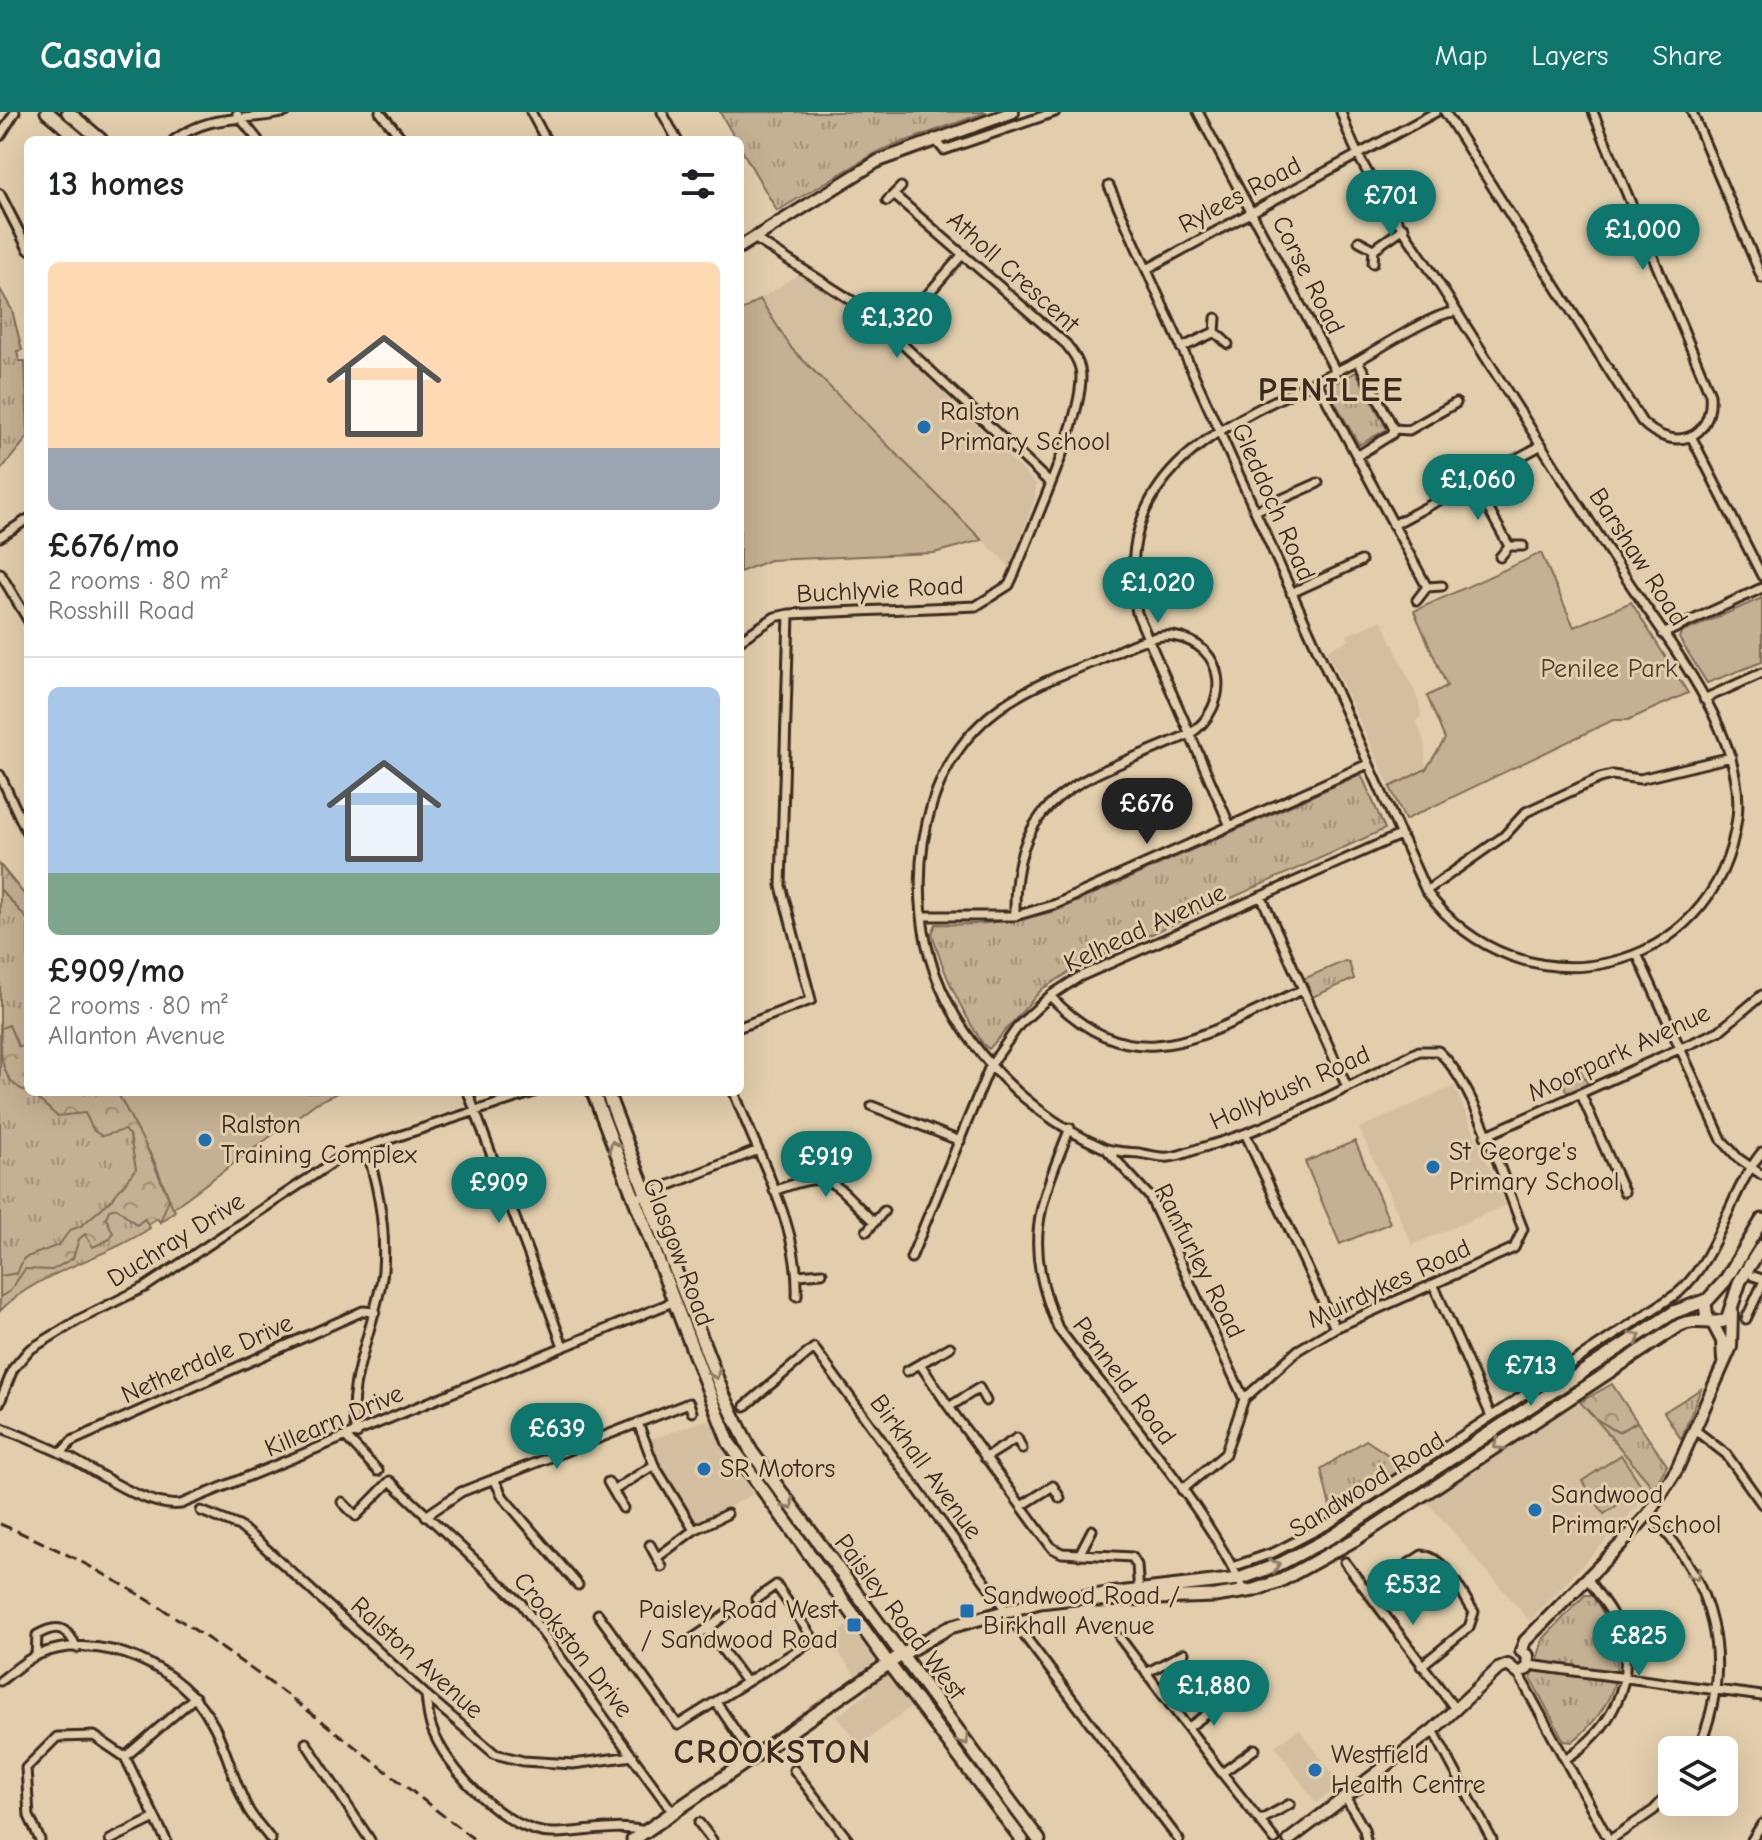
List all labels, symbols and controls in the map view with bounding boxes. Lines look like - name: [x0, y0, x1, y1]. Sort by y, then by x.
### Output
- text: Casavia: [40, 34, 162, 78]
- text: Map: [1435, 40, 1488, 72]
- text: Layers: [1532, 40, 1608, 72]
- text: Share: [1652, 40, 1722, 72]
- street label: Rylees Road: [1174, 150, 1306, 240]
- icon: filters: [676, 162, 720, 206]
- text: 13 homes: [48, 164, 184, 204]
- pin: £701: [1344, 170, 1438, 238]
- text: £701: [1364, 181, 1418, 211]
- pin: £1,000: [1578, 204, 1708, 272]
- street label: Atholl Crescent: [941, 205, 1086, 340]
- street label: Corse Road: [1265, 211, 1351, 339]
- text: £1,000: [1605, 215, 1681, 245]
- pin: £1,320: [832, 292, 962, 360]
- text: £1,320: [861, 303, 933, 333]
- icon: home: [312, 314, 456, 458]
- district label: PENILEE: [1258, 370, 1404, 410]
- place label: Ralston Primary School: [940, 397, 1110, 457]
- marker: Ralston Primary School: [915, 418, 933, 436]
- street label: Gleddoch Road: [1225, 418, 1321, 586]
- pin: £1,060: [1413, 454, 1543, 522]
- text: £1,060: [1440, 465, 1516, 495]
- street label: Barshaw Road: [1582, 482, 1694, 632]
- text: £676/mo: [48, 526, 179, 566]
- pin: £1,020: [1093, 557, 1223, 625]
- text: 2 rooms · 80 m²: [48, 566, 228, 596]
- text: £1,020: [1121, 568, 1195, 598]
- street label: Buchlyvie Road: [795, 571, 965, 609]
- text: Rosshill Road: [48, 596, 194, 626]
- park label: Penilee Park: [1541, 654, 1678, 684]
- icon: home: [312, 739, 456, 883]
- pin: £676: [1100, 778, 1194, 846]
- text: £676: [1120, 789, 1174, 819]
- street label: Kelhead Avenue: [1059, 877, 1231, 979]
- text: £909/mo: [48, 951, 185, 991]
- text: 2 rooms · 80 m²: [48, 991, 228, 1021]
- street label: Moorpark Avenue: [1523, 998, 1715, 1108]
- text: Allanton Avenue: [48, 1021, 225, 1051]
- street label: Hollybush Road: [1205, 1039, 1375, 1137]
- place label: Ralston Training Complex: [221, 1110, 418, 1170]
- marker: Ralston Training Complex: [196, 1131, 214, 1149]
- pin: £919: [779, 1131, 873, 1199]
- place label: St George's Primary School: [1449, 1137, 1619, 1197]
- one-way arrow: [607, 1140, 624, 1154]
- text: £919: [799, 1142, 853, 1172]
- pin: £909: [452, 1157, 546, 1225]
- marker: St George's Primary School: [1424, 1158, 1442, 1176]
- text: £909: [469, 1168, 529, 1198]
- street label: Glasgow Road: [636, 1174, 720, 1330]
- street label: Ranfurley Road: [1147, 1179, 1251, 1343]
- street label: Duchray Drive: [102, 1186, 250, 1294]
- street label: Muirdykes Road: [1303, 1233, 1475, 1335]
- street label: Netherdale Drive: [117, 1308, 297, 1410]
- street label: Penneld Road: [1066, 1311, 1182, 1451]
- one-way arrow: [1627, 1331, 1642, 1346]
- pin: £713: [1484, 1340, 1578, 1408]
- text: £713: [1505, 1351, 1557, 1381]
- one-way arrow: [705, 1366, 722, 1380]
- street label: Killearn Drive: [260, 1378, 408, 1464]
- street label: Birkhall Avenue: [863, 1389, 989, 1545]
- pin: £639: [510, 1403, 604, 1471]
- text: £639: [528, 1414, 586, 1444]
- street label: Sandwood Road: [1284, 1425, 1450, 1545]
- one-way arrow: [1492, 1435, 1506, 1450]
- place label: SR Motors: [720, 1454, 835, 1484]
- marker: SR Motors: [695, 1460, 713, 1478]
- place label: Sandwood Primary School: [1551, 1480, 1721, 1540]
- one-way arrow: [779, 1497, 794, 1511]
- marker: Sandwood Primary School: [1526, 1501, 1544, 1519]
- street label: Paisley Road West: [828, 1528, 973, 1707]
- one-way arrow: [1267, 1559, 1281, 1575]
- pin: £532: [1366, 1559, 1460, 1627]
- street label: Crookston Drive: [507, 1566, 639, 1724]
- one-way arrow: [1685, 1567, 1701, 1581]
- text: £532: [1385, 1570, 1441, 1600]
- place label: Sandwood Road / Birkhall Avenue: [983, 1581, 1180, 1641]
- street label: Ralston Avenue: [345, 1591, 489, 1725]
- place label: Paisley Road West / Sandwood Road: [639, 1595, 840, 1655]
- marker: Sandwood Road / Birkhall Avenue: [958, 1602, 976, 1620]
- pin: £825: [1592, 1610, 1686, 1678]
- marker: Paisley Road West / Sandwood Road: [845, 1616, 863, 1634]
- text: £825: [1610, 1621, 1668, 1651]
- pin: £1,880: [1149, 1660, 1279, 1728]
- text: £1,880: [1177, 1671, 1251, 1701]
- one-way arrow: [955, 1731, 969, 1746]
- district label: CROOKSTON: [674, 1732, 872, 1772]
- map controls: [1658, 1736, 1738, 1816]
- button: layers: [1658, 1736, 1738, 1816]
- place label: Westfield Health Centre: [1331, 1740, 1486, 1800]
- marker: Westfield Health Centre: [1306, 1761, 1324, 1779]

